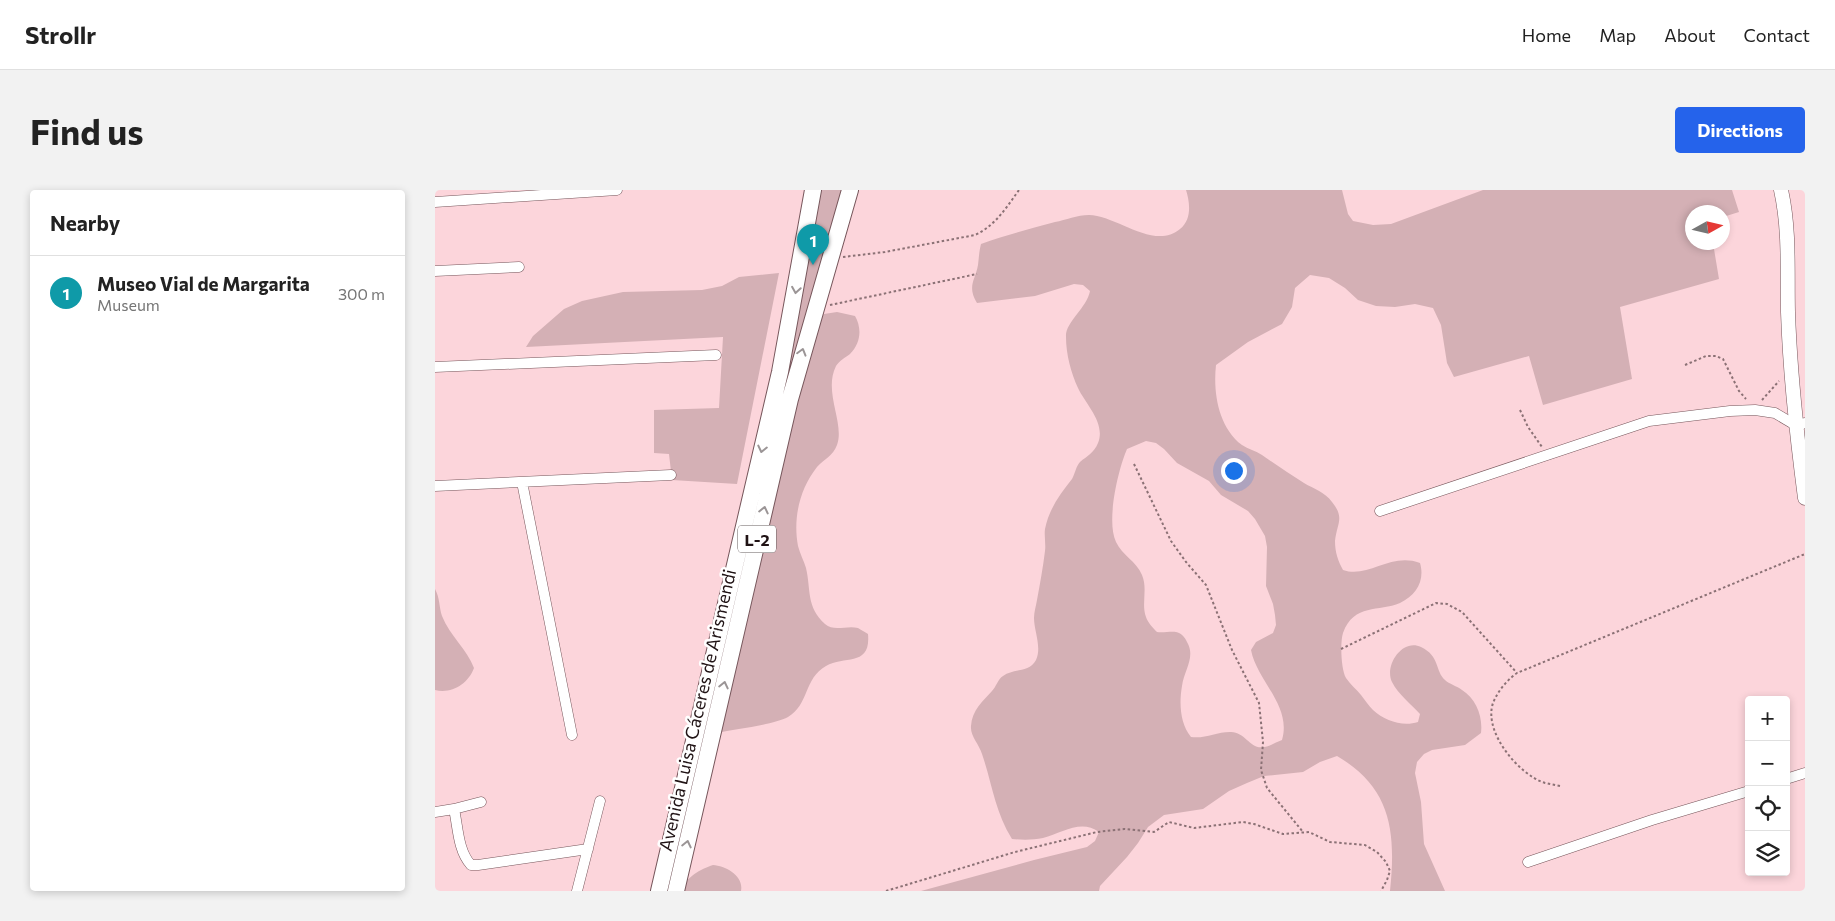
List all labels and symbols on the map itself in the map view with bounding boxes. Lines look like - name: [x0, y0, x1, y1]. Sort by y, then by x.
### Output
- north arrow: [1685, 205, 1730, 250]
- pin: 1: [797, 224, 829, 265]
- one-way arrow: [791, 285, 801, 294]
- one-way arrow: [797, 348, 807, 357]
- one-way arrow: [757, 444, 768, 453]
- your location: [1221, 458, 1247, 484]
- one-way arrow: [758, 505, 769, 514]
- road number: L-2: [738, 526, 776, 552]
- street label: Avenida Luisa Cáceres de Arismendi: [654, 567, 740, 853]
- one-way arrow: [718, 681, 728, 690]
- one-way arrow: [681, 839, 692, 848]

